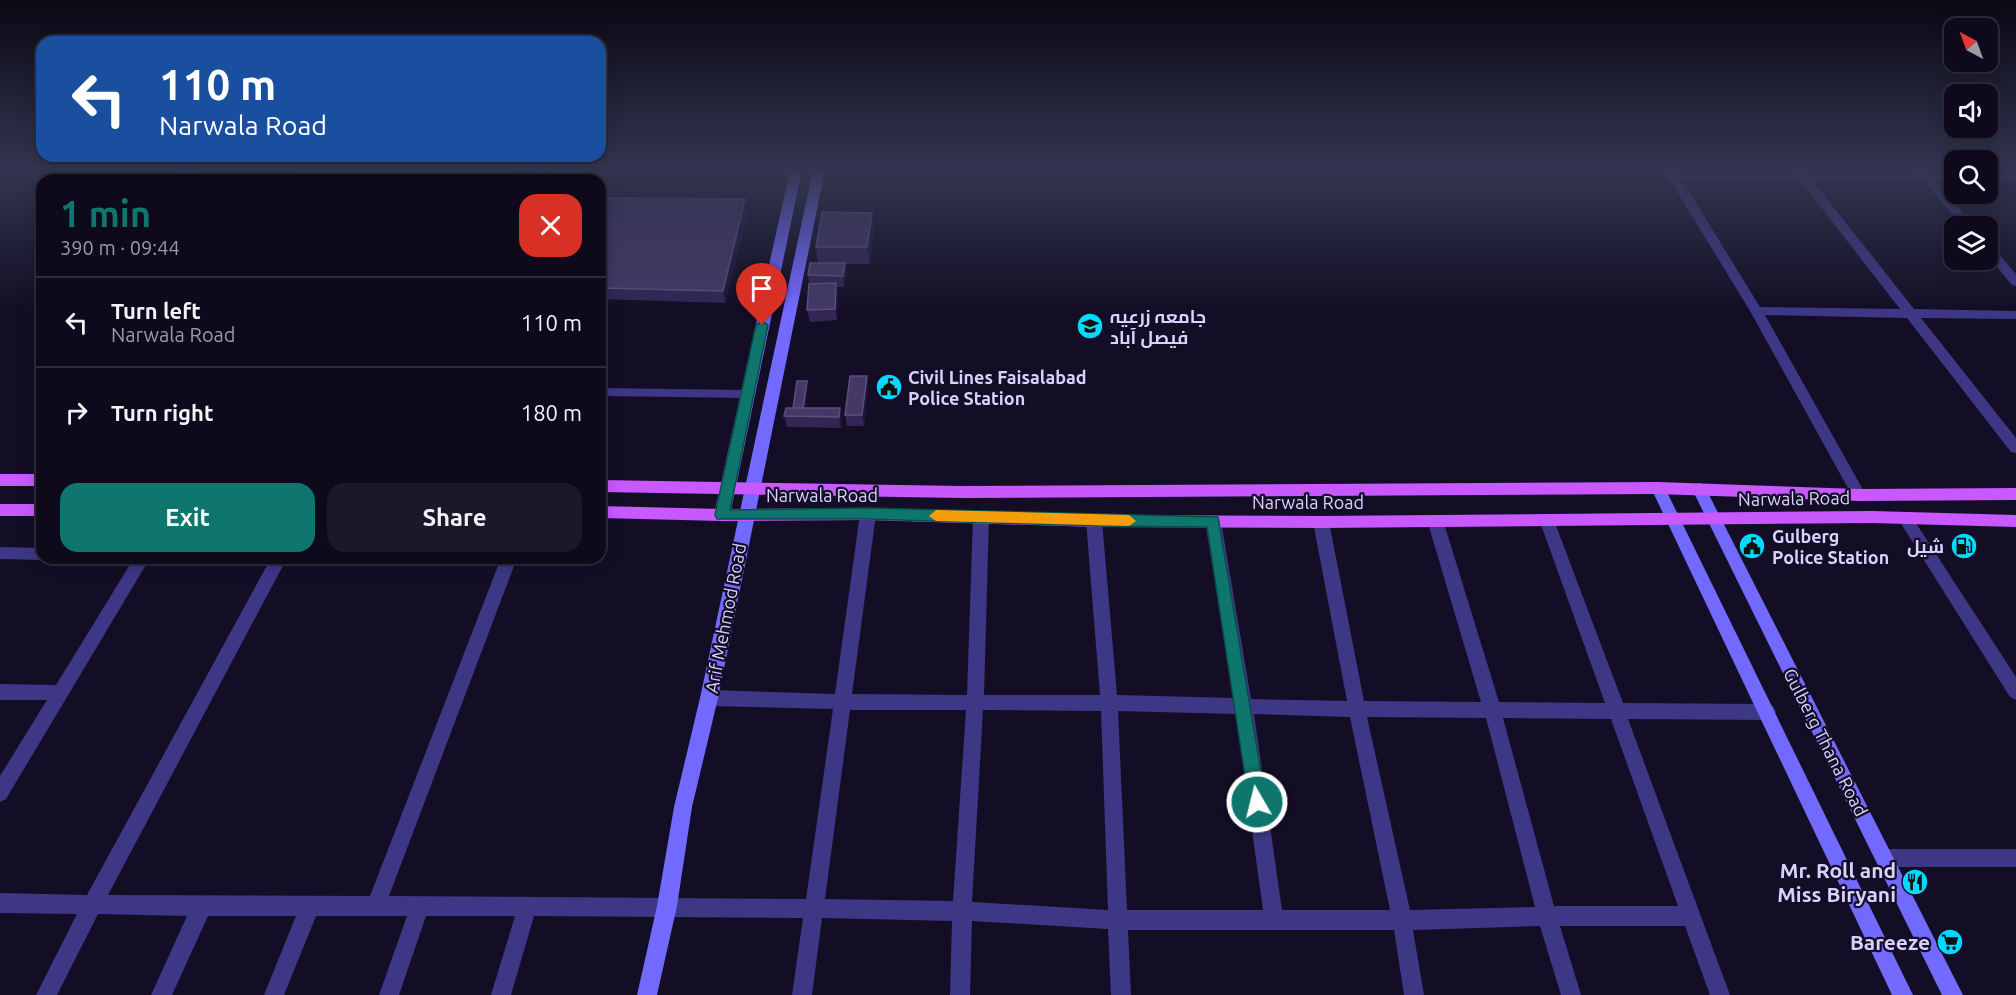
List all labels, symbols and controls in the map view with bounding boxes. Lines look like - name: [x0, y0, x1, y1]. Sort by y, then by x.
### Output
- north arrow: [1944, 18, 1998, 72]
- map controls: [1944, 18, 1998, 270]
- icon: left: [60, 60, 138, 138]
- text: 110 m: [159, 61, 276, 108]
- button: sound: [1944, 84, 1998, 138]
- text: Narwala Road: [159, 110, 327, 140]
- button: search: [1944, 150, 1998, 204]
- text: 1 min: [60, 193, 151, 234]
- button: close: [519, 194, 582, 257]
- button: layers: [1944, 216, 1998, 270]
- text: 390 m · 09:44: [60, 236, 180, 259]
- pin: [736, 263, 787, 325]
- icon: arrive: [745, 272, 778, 305]
- text: Turn left: [111, 298, 201, 323]
- icon: left: [60, 306, 93, 339]
- place label: جامعہ زرعیہ فیصل آباد: [1110, 306, 1206, 349]
- text: 110 m: [521, 310, 582, 335]
- school or university icon: جامعہ زرعیہ فیصل آباد: [1075, 311, 1105, 341]
- text: Narwala Road: [111, 323, 236, 346]
- place label: Civil Lines Faisalabad Police Station: [908, 367, 1087, 408]
- public building icon: Civil Lines Faisalabad Police Station: [874, 372, 904, 402]
- icon: right: [60, 396, 93, 429]
- text: Turn right: [111, 400, 213, 425]
- text: 180 m: [521, 400, 582, 425]
- button: Exit: [60, 483, 315, 552]
- button: Share: [327, 483, 582, 552]
- street label: Narwala Road: [766, 485, 878, 505]
- street label: Narwala Road: [1738, 487, 1850, 509]
- street label: Narwala Road: [1252, 492, 1364, 512]
- place label: Gulberg Police Station: [1772, 526, 1889, 567]
- public building icon: Gulberg Police Station: [1737, 531, 1767, 561]
- fuel station icon: شیل: [1949, 531, 1979, 561]
- place label: شیل: [1907, 536, 1944, 558]
- street label: Arif Mehmod Road: [701, 542, 749, 694]
- street label: Gulberg Thana Road: [1780, 665, 1872, 819]
- position arrow: [1225, 770, 1289, 834]
- place label: Mr. Roll and Miss Biryani: [1777, 858, 1896, 906]
- restaurant icon: Mr. Roll and Miss Biryani: [1900, 867, 1930, 897]
- supermarket icon: Bareeze: [1935, 927, 1965, 957]
- place label: Bareeze: [1850, 930, 1930, 954]

